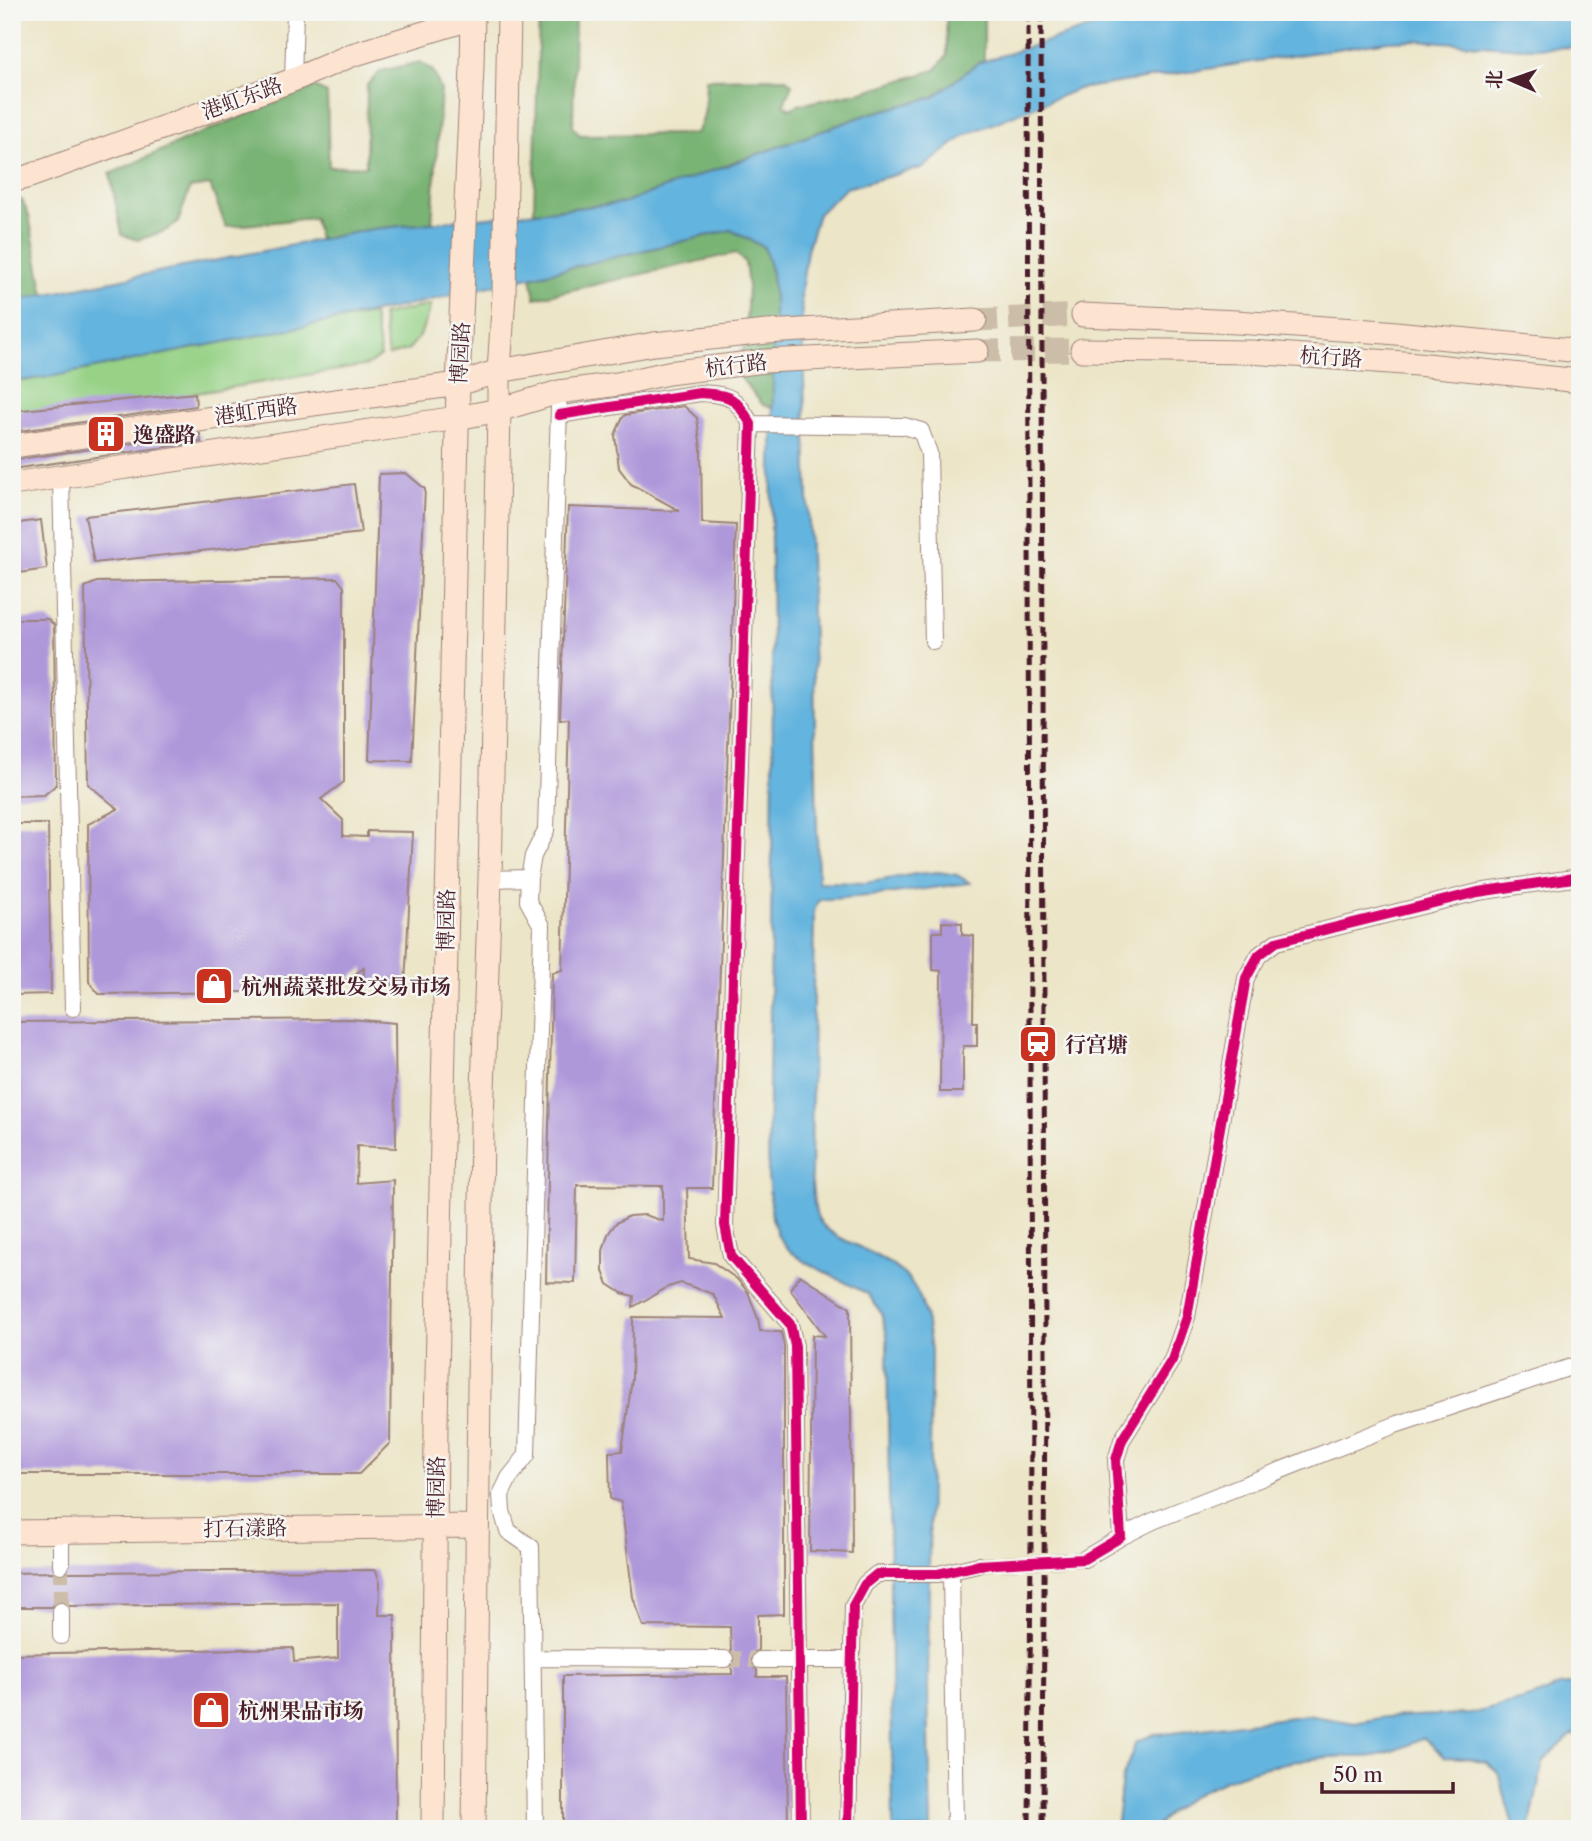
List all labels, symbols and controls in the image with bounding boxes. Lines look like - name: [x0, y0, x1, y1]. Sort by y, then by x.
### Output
- north arrow: [1476, 46, 1546, 116]
- text: 北: [1483, 70, 1506, 89]
- street label: 港虹东路: [198, 72, 286, 124]
- street label: 博园路: [446, 321, 474, 385]
- street label: 杭行路: [1299, 342, 1363, 372]
- street label: 杭行路: [703, 349, 769, 381]
- street label: 港虹西路: [213, 393, 299, 429]
- building icon: 逸盛路: [85, 413, 127, 455]
- place label: 逸盛路: [133, 422, 196, 447]
- street label: 博园路: [433, 888, 459, 952]
- shop icon: 杭州蔬菜批发交易市场: [193, 965, 235, 1007]
- place label: 杭州蔬菜批发交易市场: [241, 974, 451, 999]
- station icon: 行宫塘: [1017, 1023, 1059, 1065]
- place label: 行宫塘: [1065, 1032, 1128, 1057]
- street label: 博园路: [423, 1455, 449, 1519]
- street label: 打石漾路: [203, 1515, 287, 1541]
- shop icon: 杭州果品市场: [190, 1689, 232, 1731]
- place label: 杭州果品市场: [238, 1698, 364, 1723]
- scale bar: [1322, 1750, 1454, 1794]
- text: 50 m: [1333, 1762, 1383, 1787]

